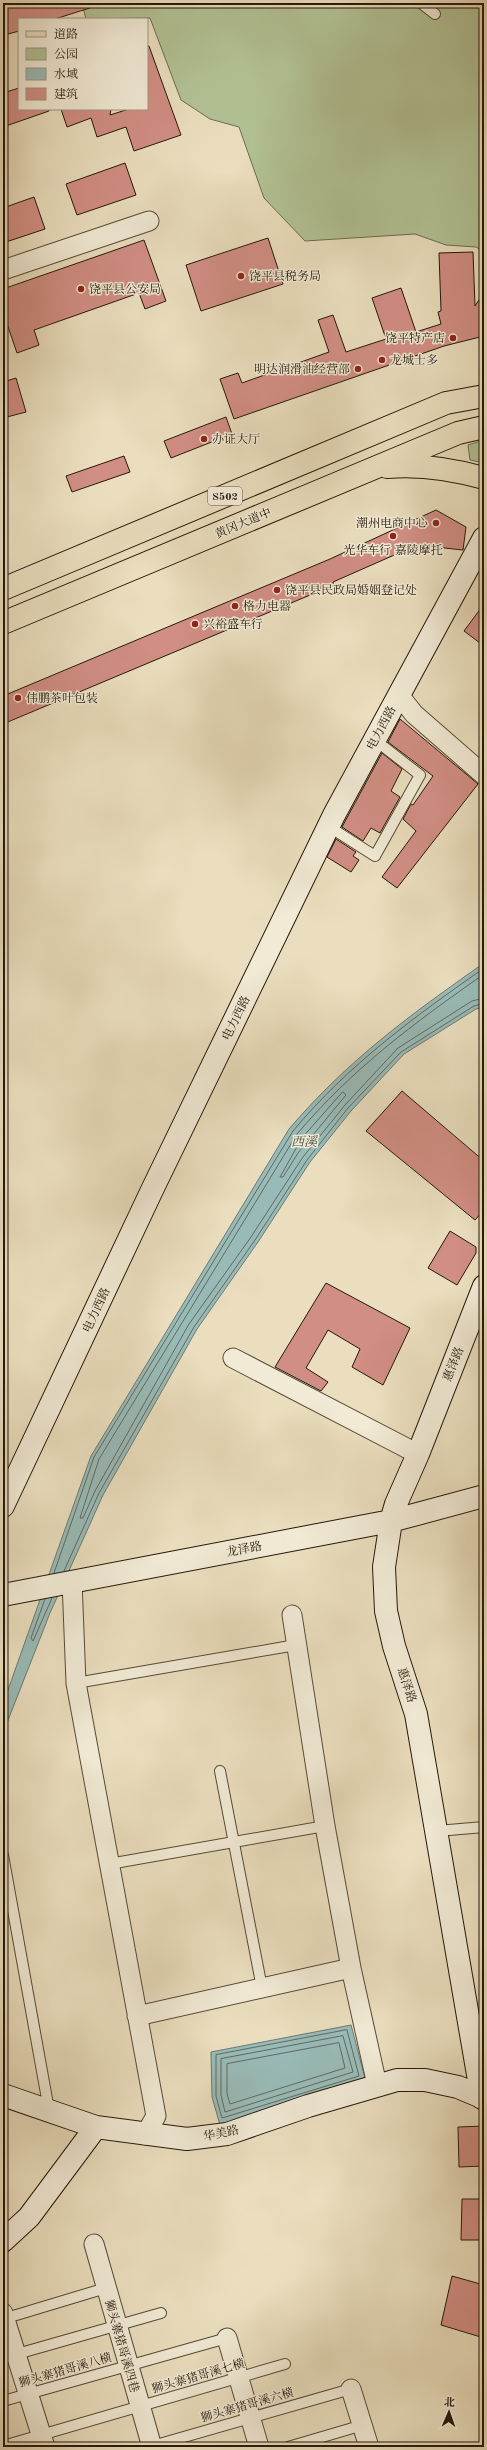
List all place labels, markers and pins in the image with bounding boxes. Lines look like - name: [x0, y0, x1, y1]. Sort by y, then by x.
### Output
- place label: 饶平县税务局: [249, 269, 321, 283]
- marker: 饶平县税务局: [236, 271, 246, 281]
- place label: 饶平县公安局: [89, 282, 161, 296]
- marker: 饶平县公安局: [76, 284, 86, 294]
- place label: 饶平特产店: [385, 331, 445, 345]
- marker: 饶平特产店: [448, 333, 458, 343]
- place label: 龙城士多: [390, 354, 438, 367]
- marker: 龙城士多: [377, 355, 387, 365]
- place label: 明达润滑油经营部: [254, 362, 350, 376]
- marker: 明达润滑油经营部: [353, 364, 363, 374]
- place label: 办证大厅: [212, 432, 260, 446]
- marker: 办证大厅: [199, 434, 209, 444]
- place label: 潮州电商中心: [356, 516, 428, 530]
- marker: 潮州电商中心: [431, 518, 441, 528]
- marker: 光华车行 嘉陵摩托: [388, 531, 398, 541]
- place label: 光华车行 嘉陵摩托: [343, 543, 443, 557]
- place label: 饶平县民政局婚姻登记处: [285, 583, 417, 597]
- marker: 饶平县民政局婚姻登记处: [272, 585, 282, 595]
- place label: 格力电器: [243, 599, 291, 613]
- marker: 格力电器: [230, 601, 240, 611]
- place label: 兴裕盛车行: [203, 617, 263, 631]
- marker: 兴裕盛车行: [190, 619, 200, 629]
- place label: 伟鹏茶叶包装: [26, 691, 98, 705]
- marker: 伟鹏茶叶包装: [13, 693, 23, 703]

